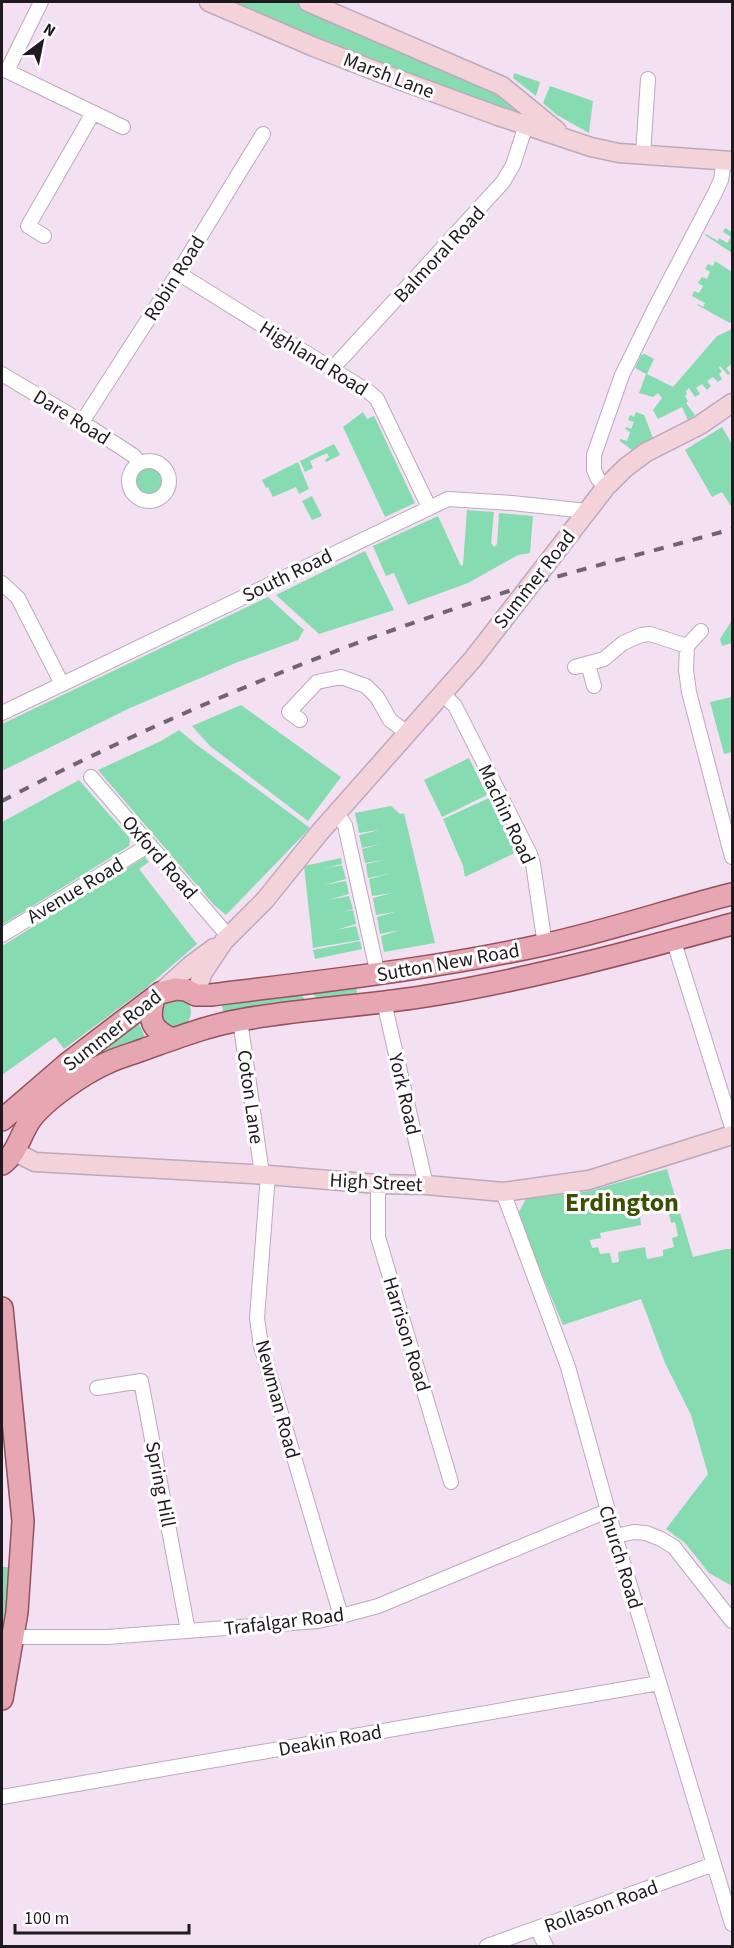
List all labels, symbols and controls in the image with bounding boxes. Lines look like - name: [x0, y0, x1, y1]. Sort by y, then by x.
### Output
- north arrow: [12, 12, 72, 72]
- text: N: [39, 18, 60, 42]
- street label: Marsh Lane: [339, 46, 438, 106]
- street label: Balmoral Road: [388, 200, 492, 309]
- street label: Robin Road: [138, 230, 212, 327]
- street label: Highland Road: [254, 314, 373, 403]
- street label: Dare Road: [28, 383, 115, 452]
- street label: Summer Road: [487, 524, 582, 635]
- street label: South Road: [238, 542, 337, 610]
- street label: Machin Road: [471, 760, 541, 869]
- street label: Oxford Road: [115, 810, 204, 906]
- street label: Avenue Road: [22, 851, 129, 931]
- street label: Sutton New Road: [375, 937, 522, 989]
- street label: Summer Road: [57, 983, 168, 1078]
- street label: Coton Lane: [230, 1048, 270, 1146]
- street label: York Road: [381, 1050, 427, 1138]
- street label: High Street: [329, 1167, 423, 1199]
- district label: Erdington: [565, 1184, 679, 1221]
- street label: Harrison Road: [375, 1273, 437, 1395]
- street label: Newman Road: [248, 1337, 306, 1462]
- street label: Spring Hill: [138, 1439, 182, 1529]
- street label: Church Road: [591, 1502, 649, 1612]
- street label: Trafalgar Road: [223, 1601, 346, 1643]
- street label: Deakin Road: [276, 1718, 384, 1764]
- street label: Rollason Road: [540, 1873, 662, 1941]
- scale bar: [15, 1897, 189, 1935]
- text: 100 m: [24, 1906, 69, 1931]

